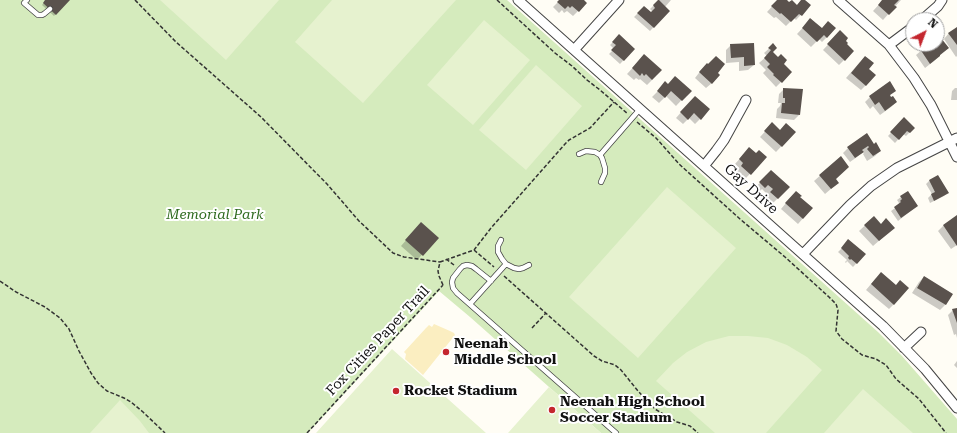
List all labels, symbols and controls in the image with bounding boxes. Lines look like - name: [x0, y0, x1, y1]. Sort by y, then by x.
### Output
- north arrow: [905, 12, 945, 52]
- text: N: [925, 16, 940, 31]
- street label: Gay Drive: [721, 160, 781, 218]
- park label: Memorial Park: [166, 207, 264, 223]
- street label: Fox Cities Paper Trail: [323, 283, 433, 399]
- place label: Neenah Middle School: [454, 336, 556, 368]
- marker: Neenah Middle School: [441, 347, 451, 357]
- place label: Rocket Stadium: [404, 383, 517, 399]
- marker: Rocket Stadium: [391, 386, 401, 396]
- place label: Neenah High School Soccer Stadium: [560, 394, 705, 426]
- marker: Neenah High School Soccer Stadium: [547, 405, 557, 415]

